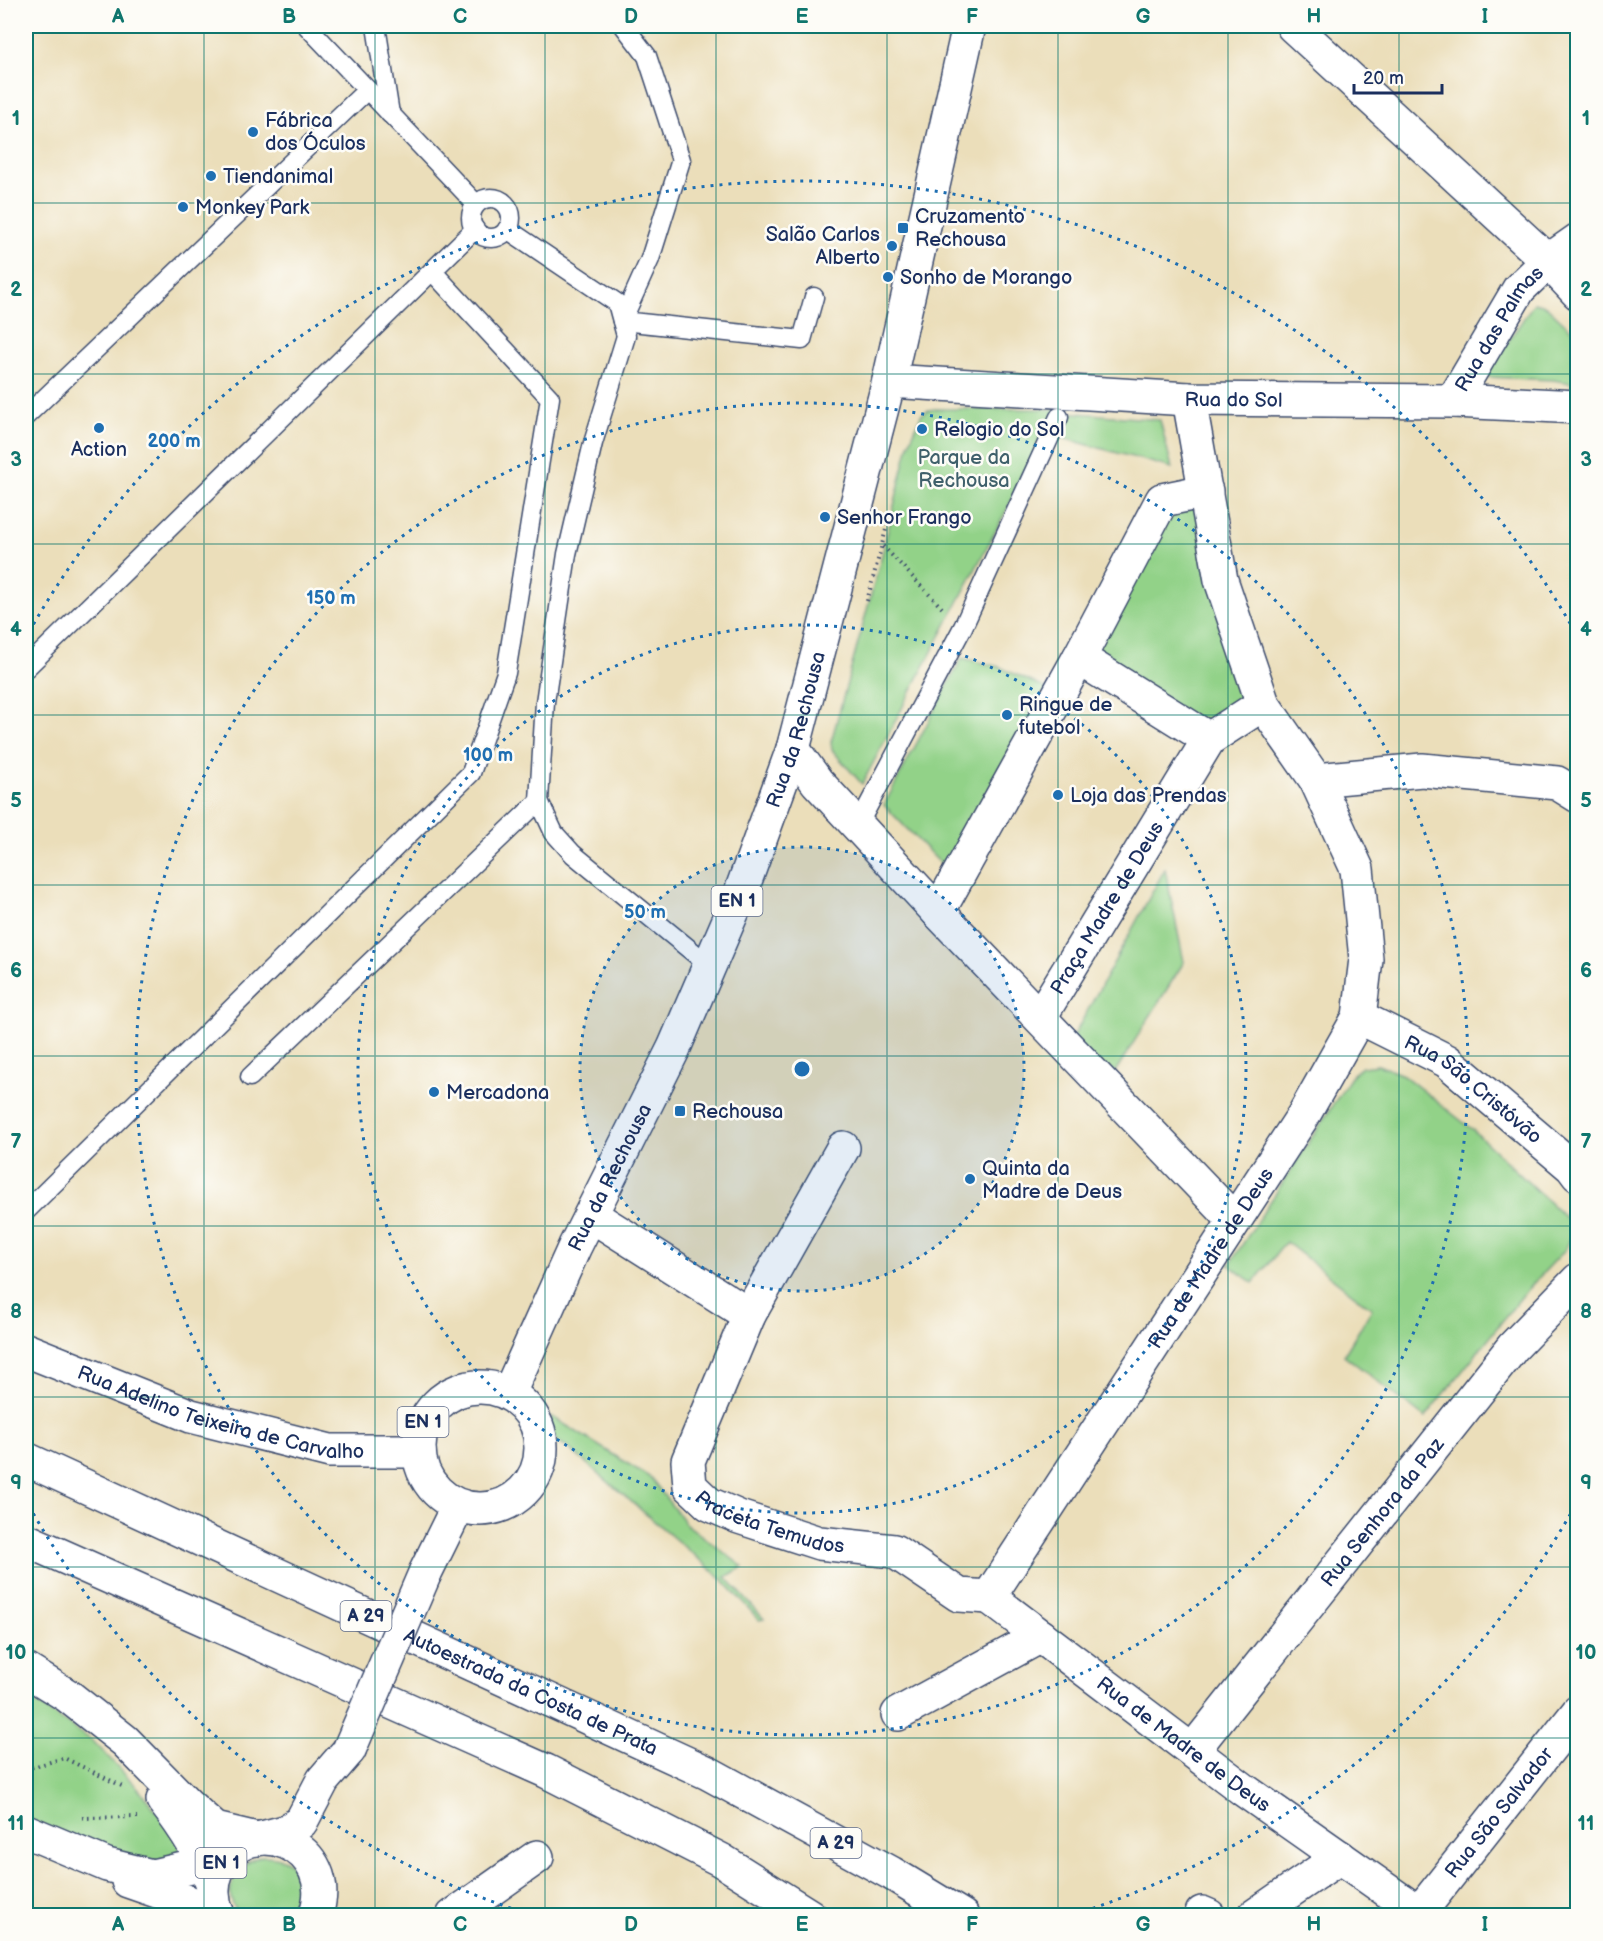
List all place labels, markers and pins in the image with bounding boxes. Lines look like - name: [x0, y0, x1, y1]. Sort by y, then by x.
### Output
- place label: Fábrica dos Óculos: [265, 109, 366, 156]
- marker: Fábrica dos Óculos: [246, 125, 260, 139]
- place label: Tiendanimal: [223, 165, 333, 189]
- marker: Tiendanimal: [204, 169, 218, 183]
- place label: Monkey Park: [195, 196, 309, 220]
- marker: Monkey Park: [176, 200, 190, 214]
- place label: Cruzamento Rechousa: [915, 205, 1025, 252]
- marker: Cruzamento Rechousa: [896, 221, 910, 235]
- place label: Salão Carlos Alberto: [766, 223, 880, 270]
- marker: Salão Carlos Alberto: [885, 239, 899, 253]
- place label: Sonho de Morango: [900, 266, 1072, 290]
- marker: Sonho de Morango: [881, 270, 895, 284]
- place label: Relogio do Sol: [934, 418, 1064, 442]
- marker: Action: [92, 421, 106, 435]
- marker: Relogio do Sol: [915, 422, 929, 436]
- place label: Action: [71, 438, 127, 462]
- place label: Senhor Frango: [837, 506, 972, 530]
- marker: Senhor Frango: [818, 510, 832, 524]
- place label: Ringue de futebol: [1019, 693, 1113, 740]
- marker: Ringue de futebol: [1000, 708, 1014, 722]
- place label: Loja das Prendas: [1070, 784, 1227, 808]
- marker: Loja das Prendas: [1051, 788, 1065, 802]
- centre of rings: [792, 1059, 812, 1079]
- place label: Mercadona: [446, 1081, 549, 1105]
- marker: Mercadona: [427, 1085, 441, 1099]
- place label: Rechousa: [692, 1100, 783, 1124]
- marker: Rechousa: [673, 1104, 687, 1118]
- place label: Quinta da Madre de Deus: [982, 1157, 1122, 1204]
- marker: Quinta da Madre de Deus: [963, 1172, 977, 1186]

